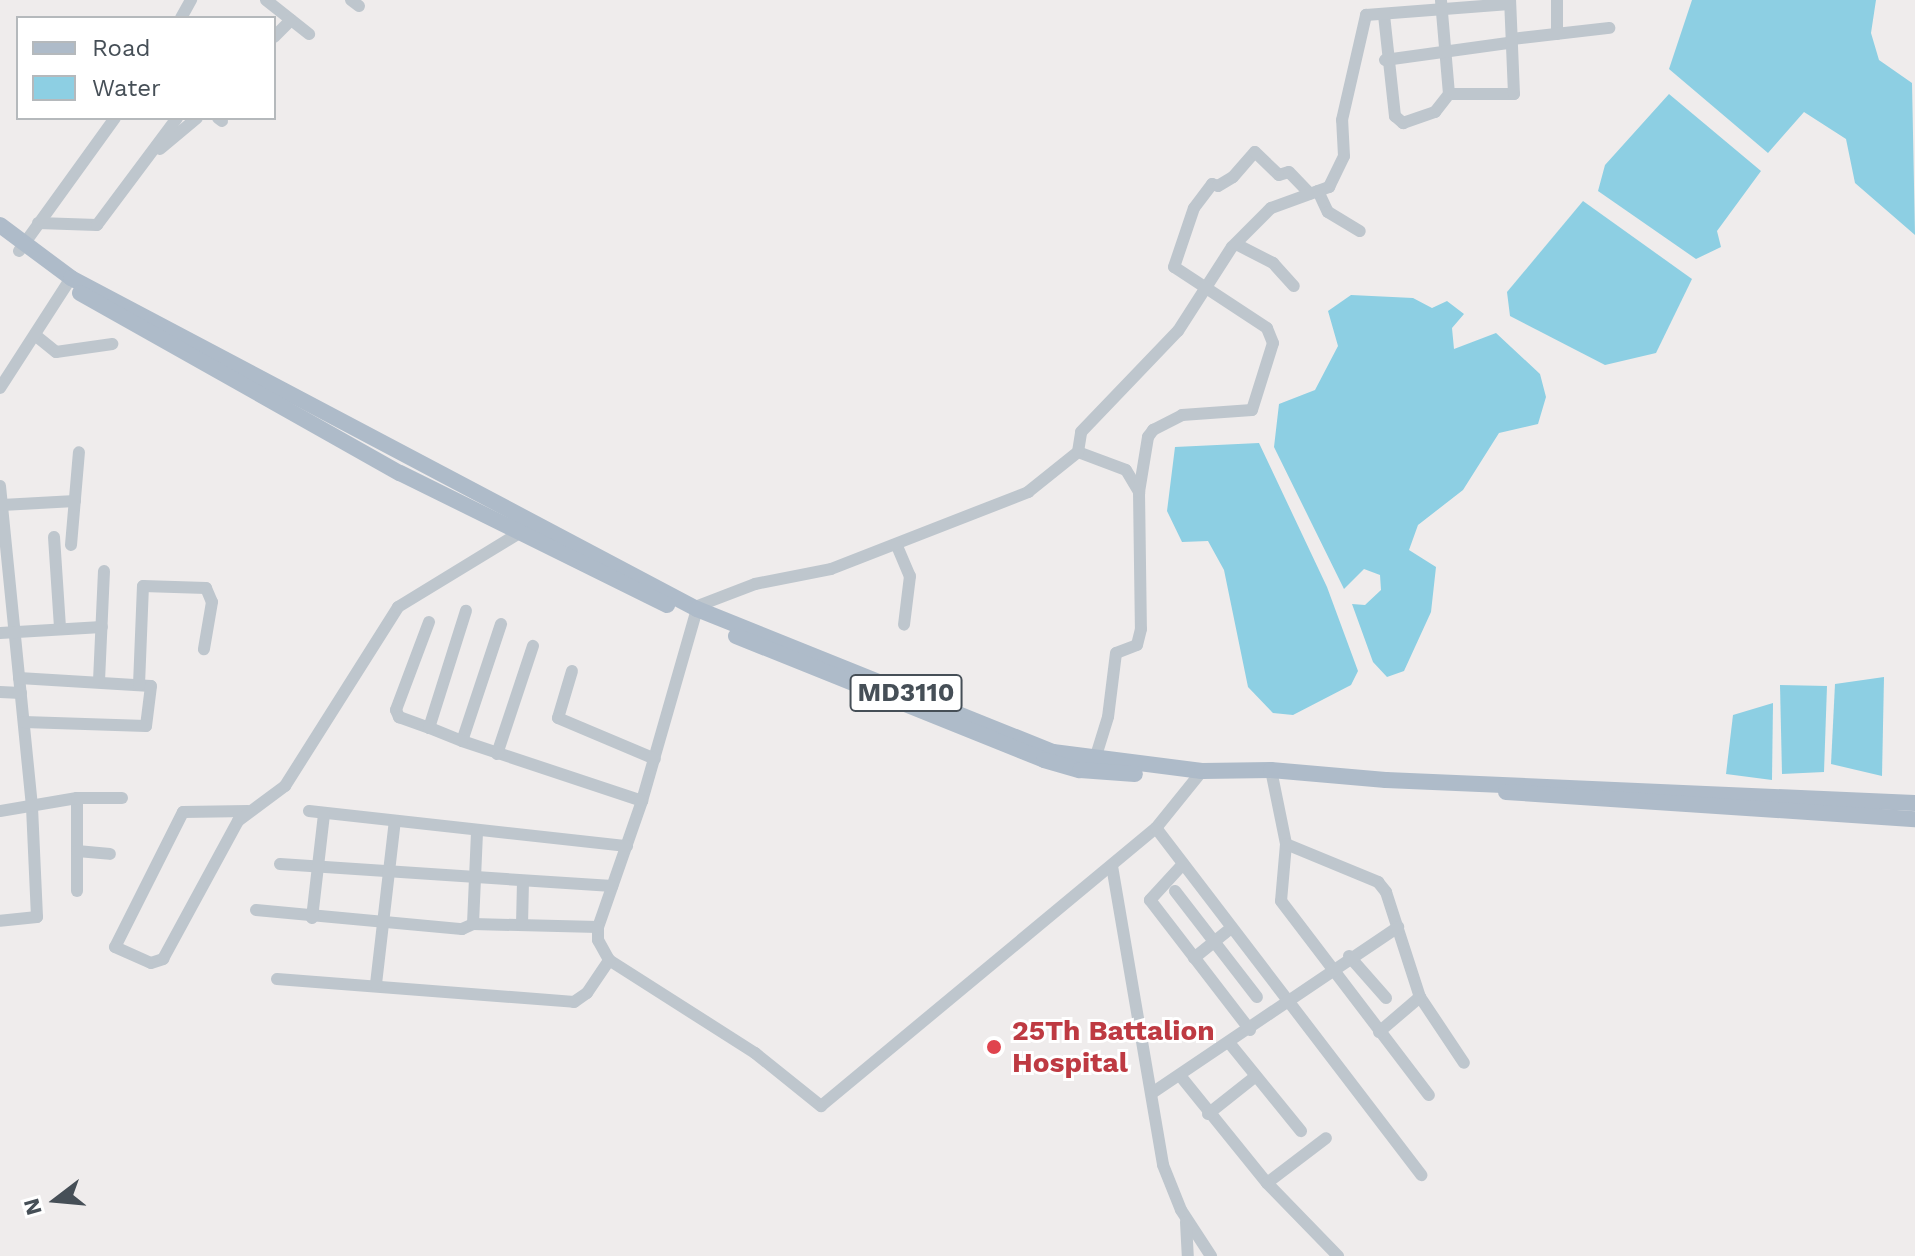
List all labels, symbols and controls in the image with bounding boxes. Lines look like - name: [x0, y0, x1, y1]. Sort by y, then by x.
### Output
- legend: [16, 16, 276, 120]
- text: Road: [92, 34, 151, 62]
- text: Water: [92, 74, 161, 102]
- road number: MD3110: [848, 671, 964, 715]
- place label: 25Th Battalion Hospital: [1012, 1014, 1215, 1080]
- marker: 25Th Battalion Hospital: [983, 1036, 1005, 1058]
- north arrow: [16, 1160, 96, 1240]
- text: N: [18, 1195, 47, 1218]

